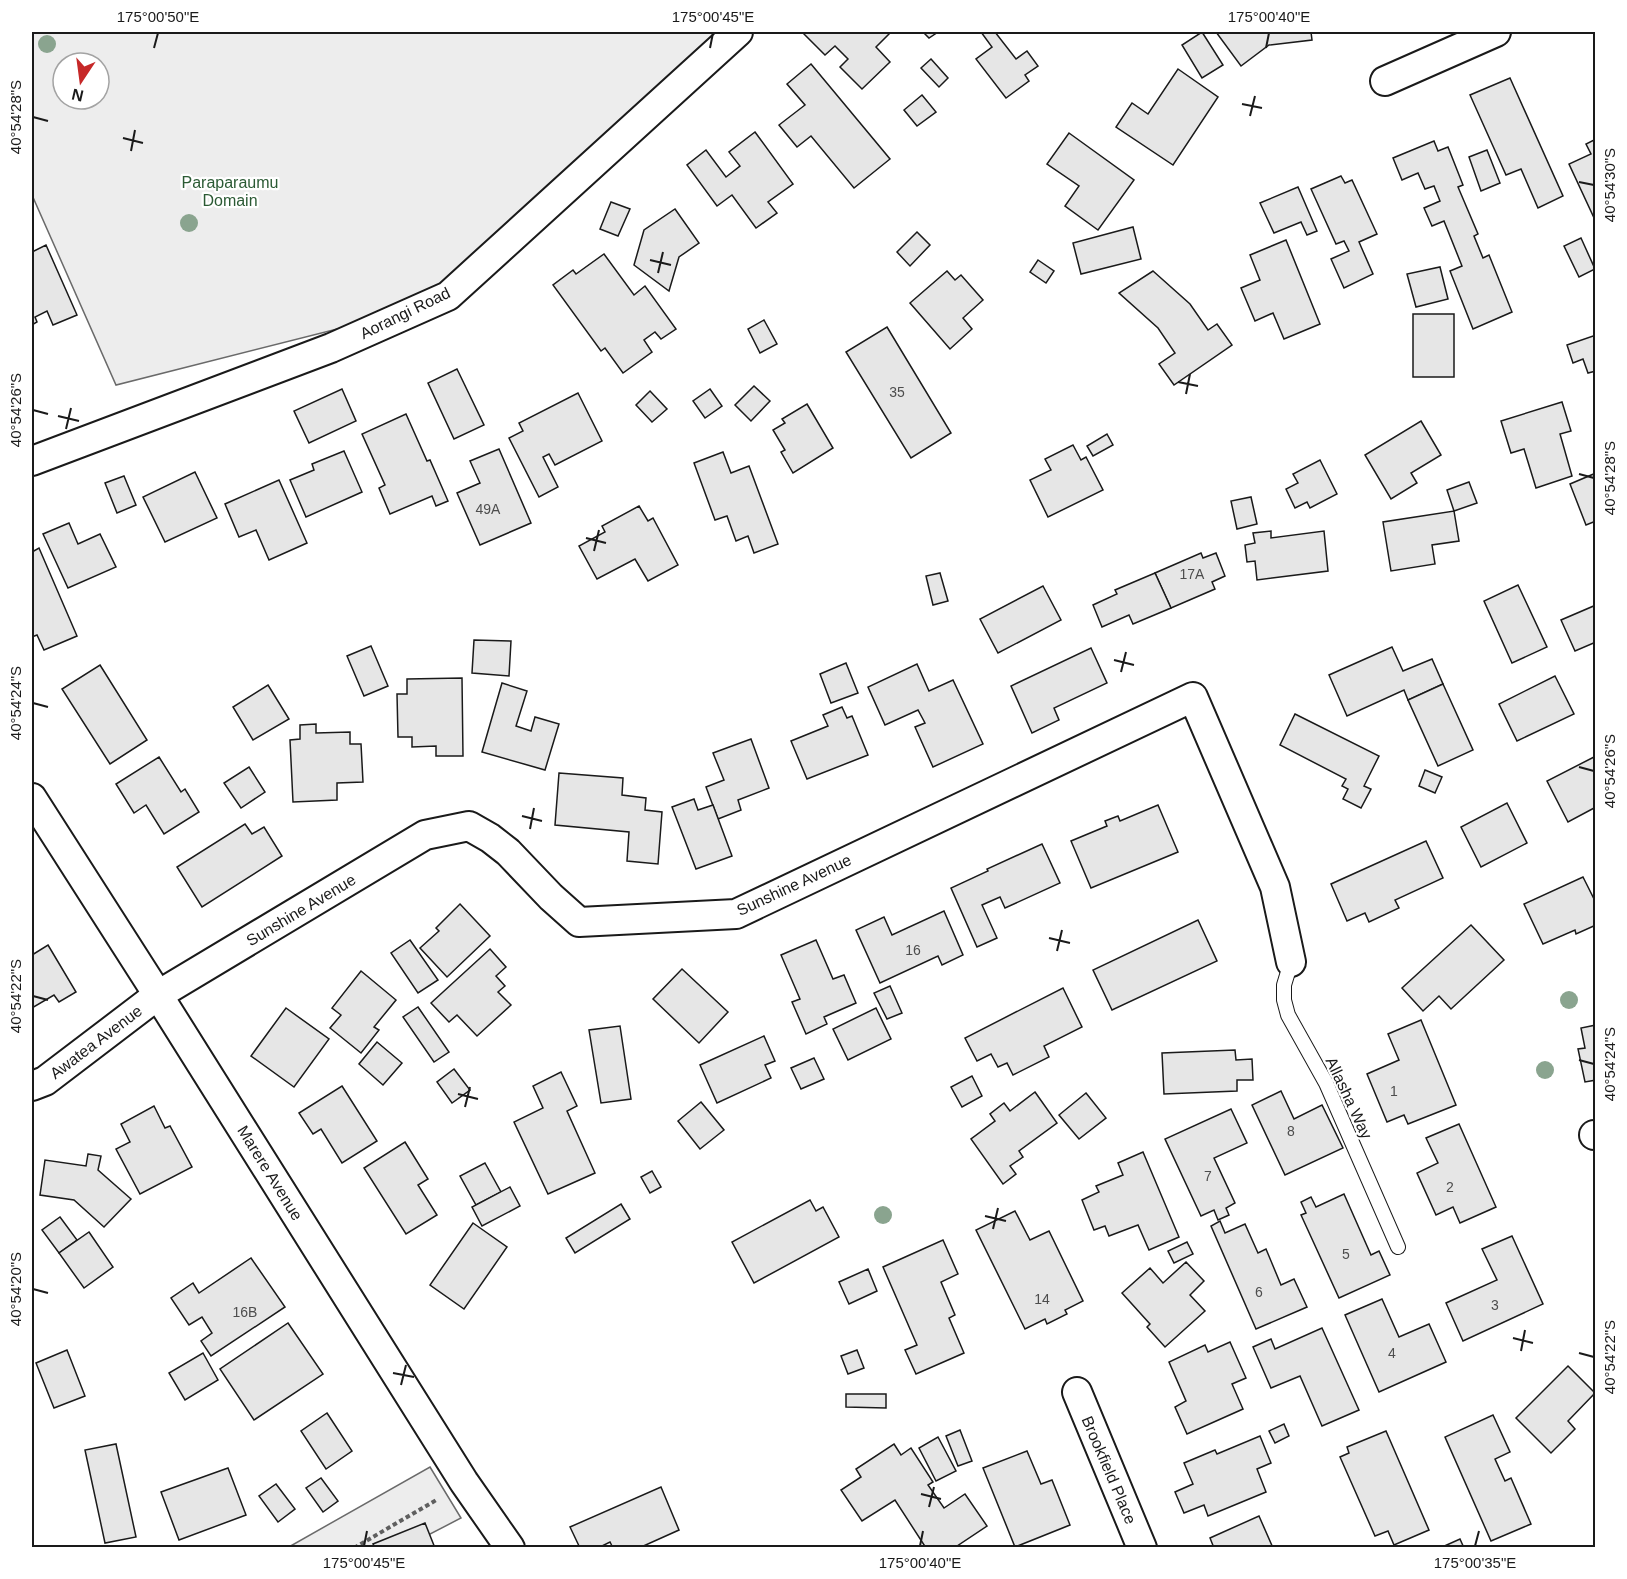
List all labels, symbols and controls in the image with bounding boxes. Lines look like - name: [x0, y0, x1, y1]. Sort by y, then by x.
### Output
- text: 175°00'50"E: [117, 8, 199, 25]
- text: 175°00'45"E: [672, 8, 754, 25]
- text: 175°00'40"E: [1228, 8, 1310, 25]
- north arrow: [51, 51, 111, 111]
- text: 40°54'28"S: [7, 80, 24, 154]
- text: N: [70, 86, 85, 105]
- text: 40°54'30"S: [1601, 148, 1618, 222]
- park label: Paraparaumu Domain: [182, 174, 278, 209]
- street label: Aorangi Road: [357, 284, 453, 342]
- text: 40°54'26"S: [7, 373, 24, 447]
- house number: 35: [889, 384, 905, 400]
- text: 40°54'28"S: [1601, 441, 1618, 515]
- house number: 49A: [476, 501, 501, 517]
- house number: 17A: [1180, 566, 1205, 582]
- text: 40°54'24"S: [7, 666, 24, 740]
- text: 40°54'26"S: [1601, 734, 1618, 808]
- street label: Sunshine Avenue: [734, 851, 854, 919]
- street label: Sunshine Avenue: [243, 871, 359, 949]
- house number: 16: [905, 942, 921, 958]
- text: 40°54'22"S: [7, 959, 24, 1033]
- street label: Awatea Avenue: [47, 1002, 145, 1082]
- text: 40°54'24"S: [1601, 1027, 1618, 1101]
- street label: Allasha Way: [1323, 1054, 1375, 1142]
- house number: 1: [1390, 1083, 1398, 1099]
- street label: Marere Avenue: [234, 1123, 306, 1223]
- house number: 8: [1287, 1123, 1295, 1139]
- house number: 7: [1204, 1168, 1212, 1184]
- house number: 2: [1446, 1179, 1454, 1195]
- house number: 5: [1342, 1246, 1350, 1262]
- text: 40°54'20"S: [7, 1252, 24, 1326]
- house number: 6: [1255, 1284, 1263, 1300]
- house number: 14: [1034, 1291, 1050, 1307]
- house number: 3: [1491, 1297, 1499, 1313]
- house number: 16B: [233, 1304, 257, 1320]
- text: 40°54'22"S: [1601, 1320, 1618, 1394]
- house number: 4: [1388, 1345, 1396, 1361]
- street label: Brookfield Place: [1079, 1413, 1139, 1527]
- text: 175°00'45"E: [323, 1554, 405, 1571]
- text: 175°00'40"E: [879, 1554, 961, 1571]
- text: 175°00'35"E: [1434, 1554, 1516, 1571]

